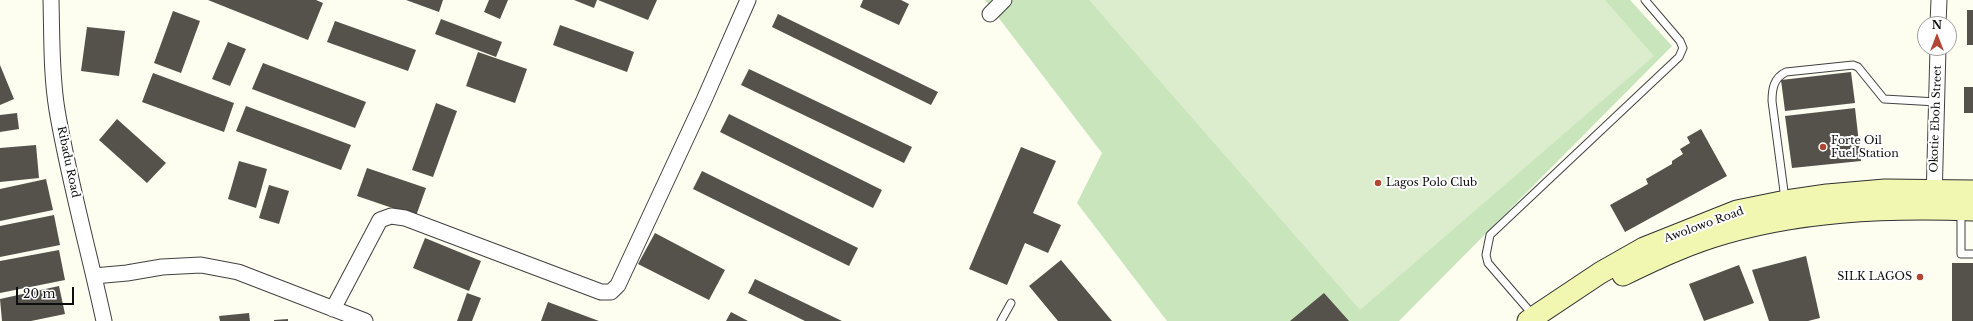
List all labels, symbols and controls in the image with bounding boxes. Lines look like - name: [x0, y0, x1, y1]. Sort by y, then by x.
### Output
- north arrow: [1917, 16, 1957, 56]
- text: N: [1932, 18, 1942, 32]
- street label: Okotie Eboh Street: [1928, 65, 1944, 173]
- street label: Ribadu Road: [54, 125, 82, 199]
- place label: Forte Oil Fuel Station: [1831, 134, 1899, 160]
- marker: Forte Oil Fuel Station: [1818, 142, 1828, 152]
- place label: Lagos Polo Club: [1386, 176, 1477, 190]
- marker: Lagos Polo Club: [1373, 178, 1383, 188]
- street label: Awolowo Road: [1662, 204, 1746, 246]
- place label: SILK LAGOS: [1837, 270, 1912, 284]
- marker: SILK LAGOS: [1915, 272, 1925, 282]
- scale bar: [18, 279, 76, 305]
- text: 20 m: [23, 286, 55, 301]

